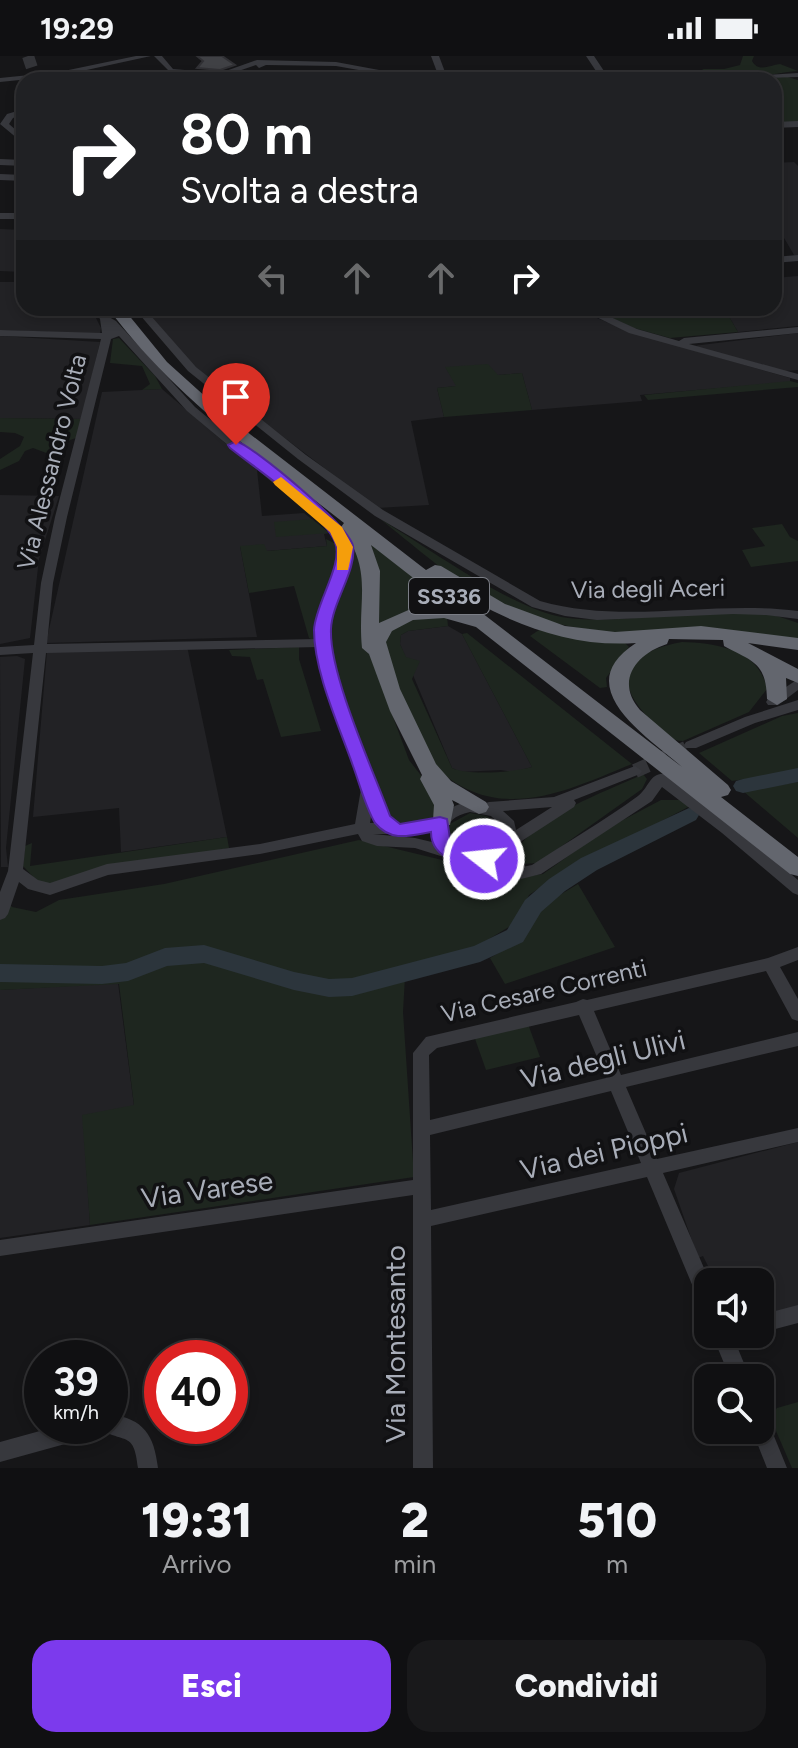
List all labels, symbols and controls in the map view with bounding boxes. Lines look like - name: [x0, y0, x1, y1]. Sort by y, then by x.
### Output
- text: 19:29: [40, 10, 114, 47]
- text: 80 m: [180, 101, 313, 168]
- icon: right: [48, 104, 152, 208]
- text: Svolta a destra: [180, 169, 419, 212]
- icon: left: [251, 256, 295, 300]
- icon: ahead: [335, 256, 379, 300]
- icon: ahead: [419, 256, 463, 300]
- icon: right: [503, 256, 547, 300]
- street label: Via Alessandro Volta: [11, 351, 92, 573]
- pin: [202, 363, 270, 445]
- icon: arrive: [214, 375, 258, 419]
- street label: Via degli Aceri: [571, 573, 725, 604]
- road number: SS336: [409, 578, 489, 614]
- position arrow: [442, 817, 526, 901]
- street label: Via Cesare Correnti: [438, 953, 649, 1028]
- street label: Via degli Ulivi: [517, 1022, 689, 1096]
- street label: Via dei Pioppi: [517, 1115, 691, 1187]
- street label: Via Varese: [139, 1163, 275, 1215]
- street label: Via Montesanto: [378, 1245, 412, 1443]
- map controls: [694, 1268, 774, 1444]
- button: sound: [694, 1268, 774, 1348]
- speed limit sign: 40: [144, 1340, 248, 1444]
- text: 39: [53, 1358, 99, 1406]
- button: search: [694, 1364, 774, 1444]
- text: km/h: [53, 1400, 99, 1424]
- text: 19:31: [141, 1491, 253, 1549]
- text: 2: [401, 1491, 429, 1549]
- text: 510: [577, 1491, 657, 1549]
- text: Arrivo: [162, 1548, 232, 1580]
- text: min: [394, 1548, 436, 1580]
- text: m: [606, 1548, 628, 1580]
- button: Esci: [32, 1640, 391, 1732]
- button: Condividi: [407, 1640, 766, 1732]

